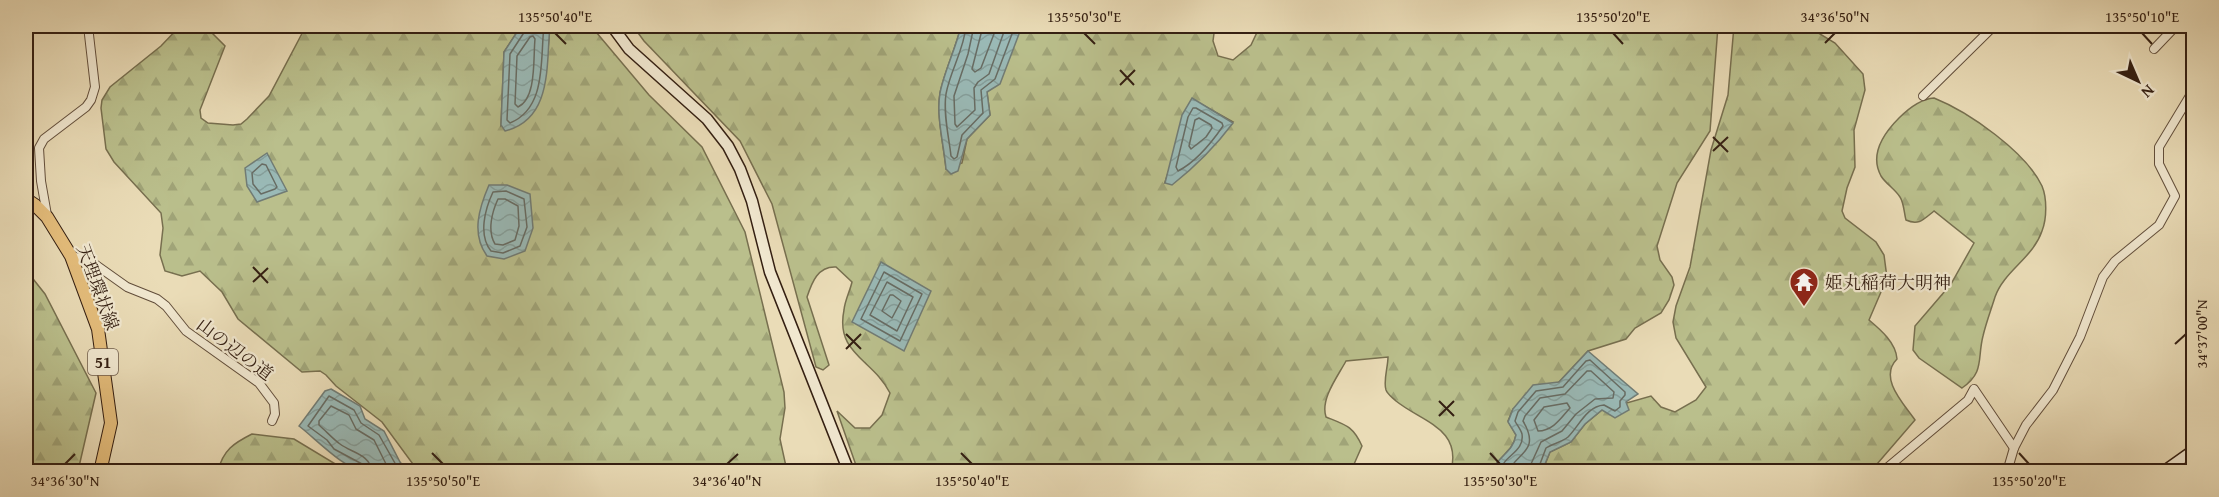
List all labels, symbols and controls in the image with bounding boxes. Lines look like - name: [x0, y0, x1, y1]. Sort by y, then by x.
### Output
- text: 135°50'40"E: [518, 6, 592, 27]
- text: 135°50'30"E: [1047, 6, 1121, 27]
- text: 135°50'20"E: [1576, 6, 1650, 27]
- text: 34°36'50"N: [1801, 6, 1870, 27]
- text: 135°50'10"E: [2105, 6, 2179, 27]
- north arrow: [2108, 51, 2168, 111]
- text: N: [2136, 79, 2161, 104]
- street label: 天理環状線: [70, 240, 126, 334]
- temple icon: 姫丸稲荷大明神: [1788, 266, 1820, 308]
- place label: 姫丸稲荷大明神: [1825, 269, 1951, 296]
- text: 34°37'00"N: [2191, 299, 2212, 368]
- street label: 山の辺の道: [191, 311, 279, 387]
- road number: 51: [88, 349, 118, 375]
- text: 34°36'30"N: [31, 470, 100, 491]
- text: 135°50'50"E: [406, 470, 480, 491]
- text: 34°36'40"N: [693, 470, 762, 491]
- text: 135°50'40"E: [935, 470, 1009, 491]
- text: 135°50'30"E: [1463, 470, 1537, 491]
- text: 135°50'20"E: [1992, 470, 2066, 491]

